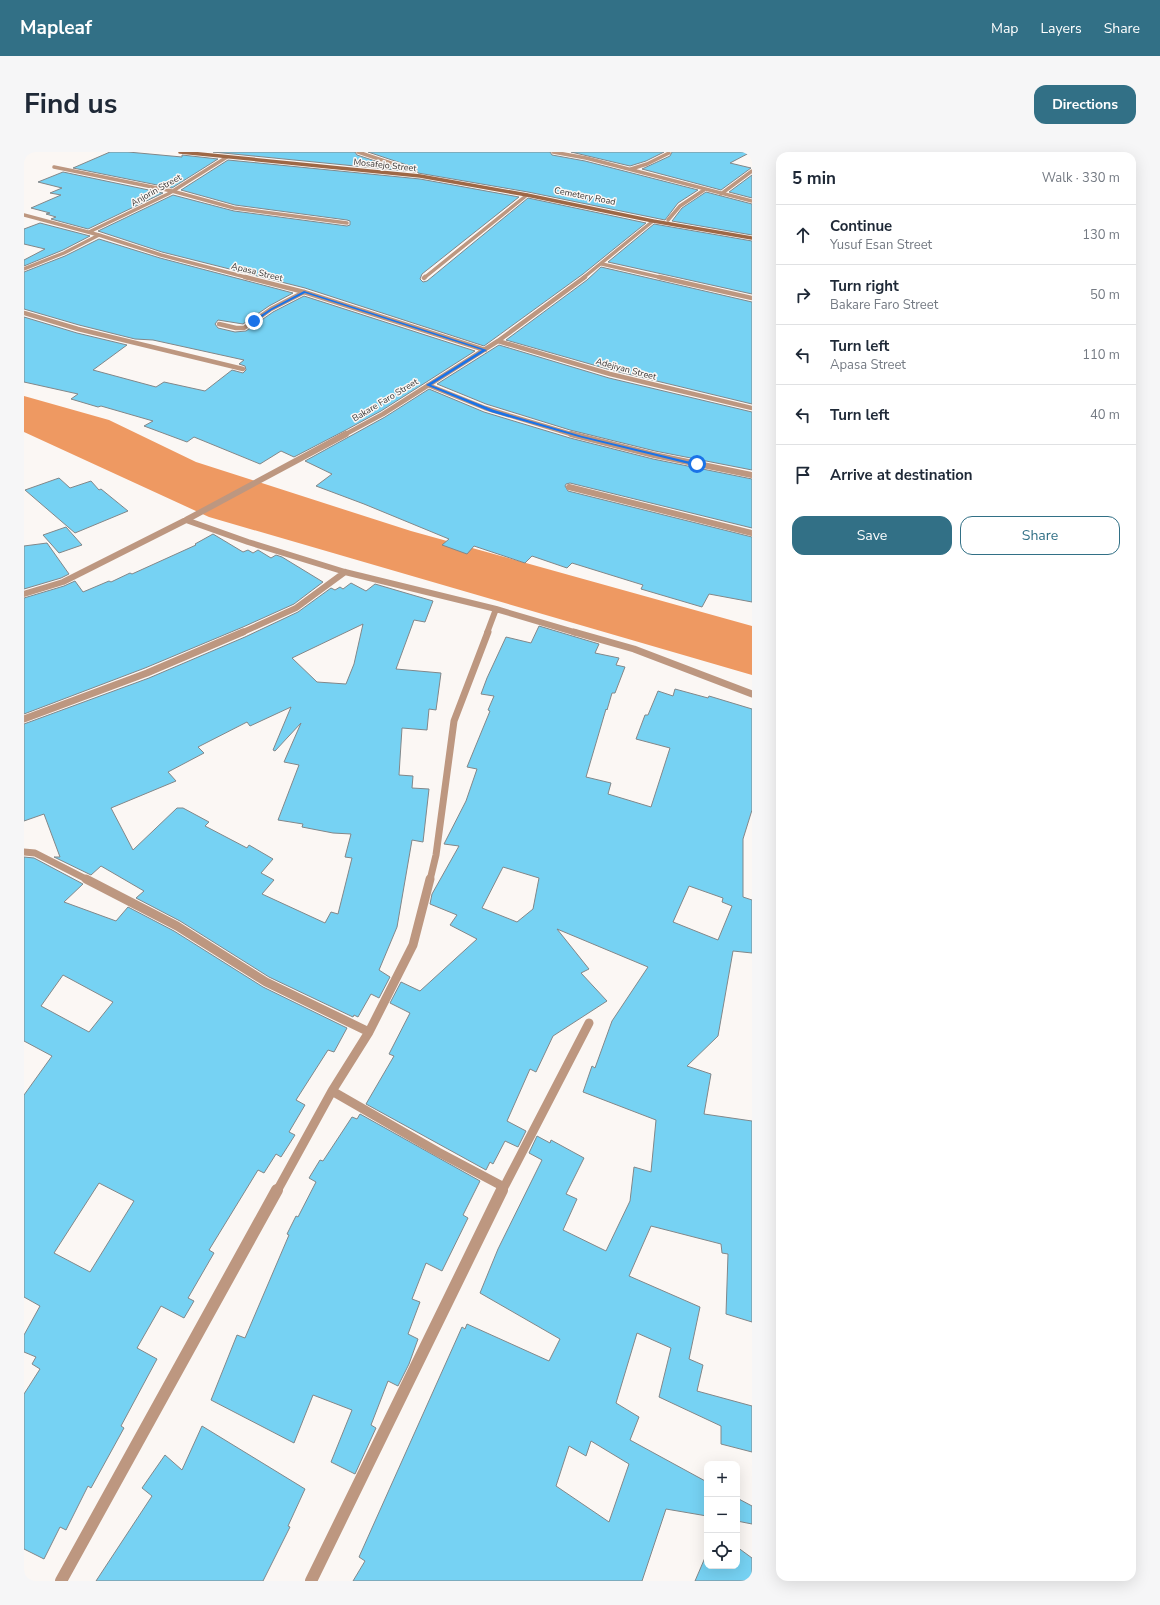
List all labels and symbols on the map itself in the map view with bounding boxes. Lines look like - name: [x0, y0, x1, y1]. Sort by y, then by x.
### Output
- street label: Mosafejo Street: [353, 156, 418, 174]
- street label: Anjorin Street: [129, 171, 184, 209]
- street label: Cemetery Road: [553, 184, 617, 208]
- street label: Apasa Street: [230, 260, 285, 284]
- route end: [245, 312, 263, 330]
- street label: Adejiyan Street: [594, 355, 658, 383]
- street label: Bakare Faro Street: [350, 375, 421, 424]
- route start: [688, 455, 706, 473]

